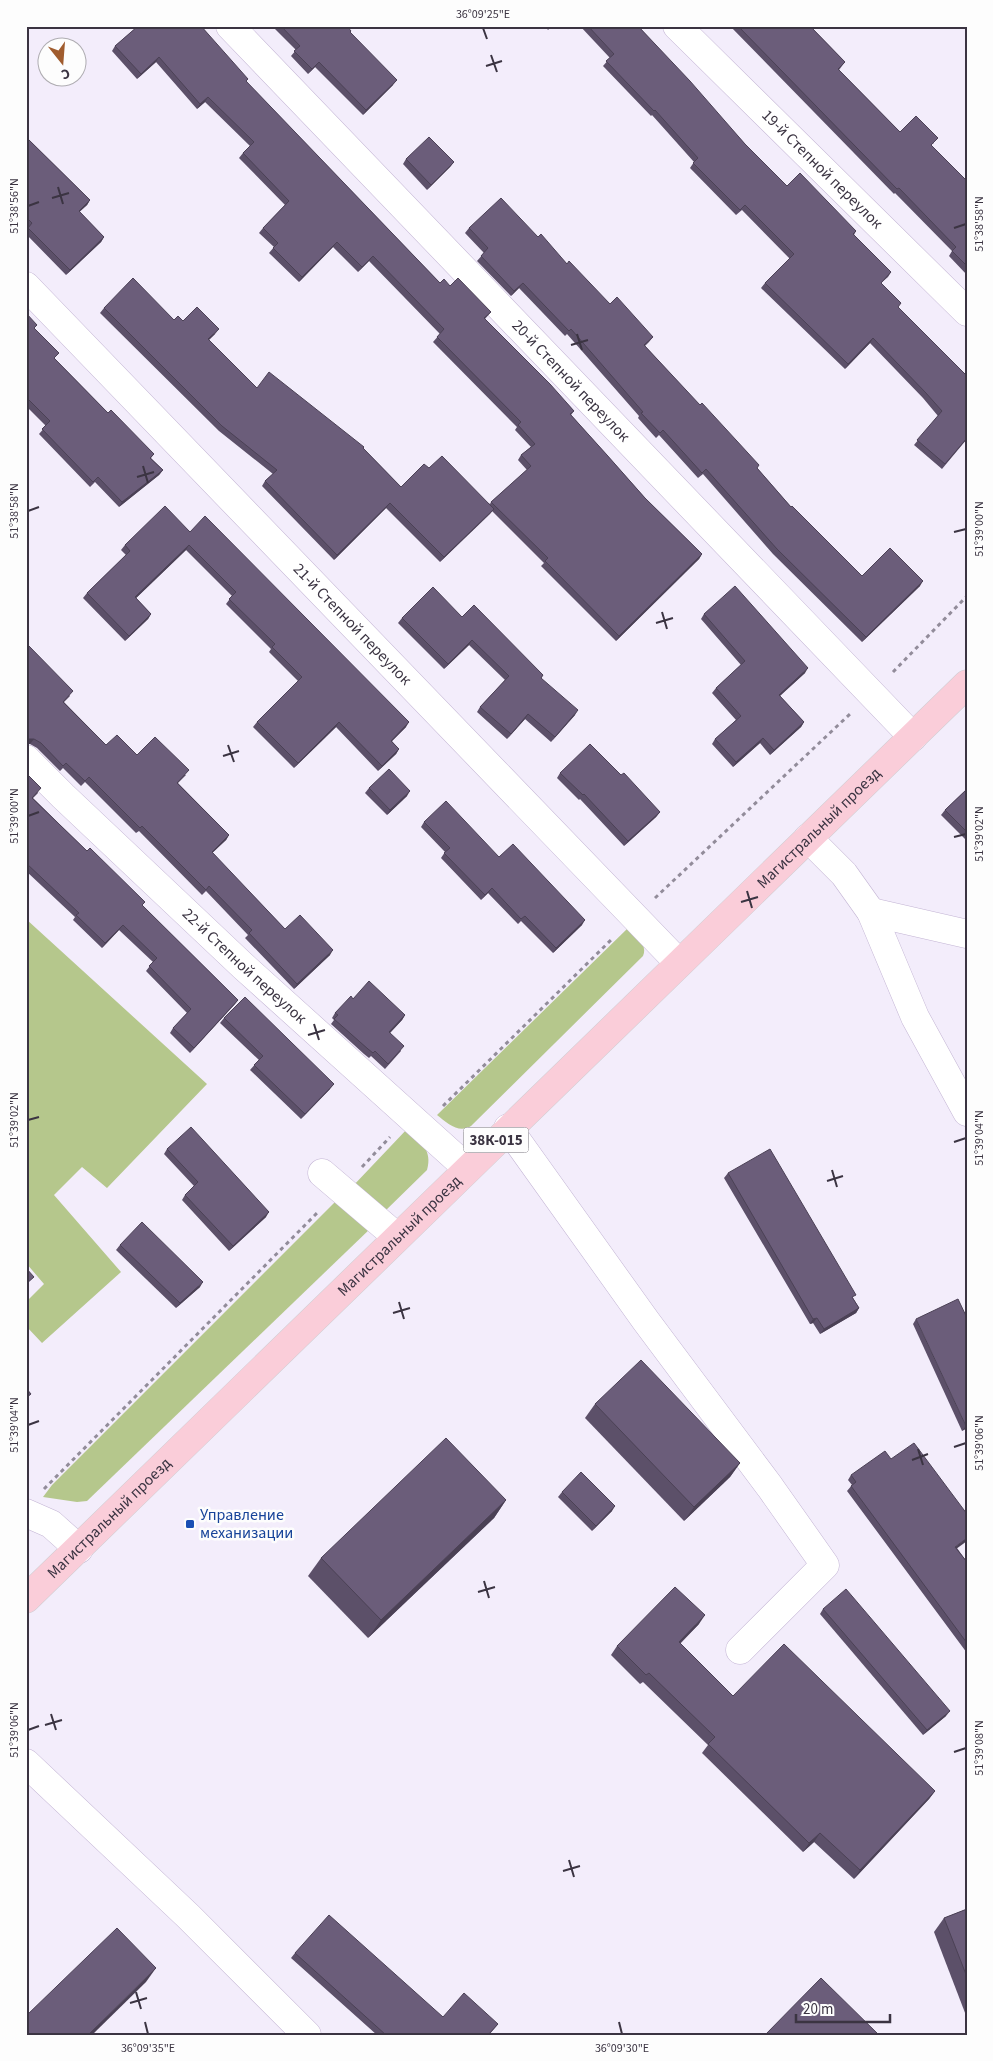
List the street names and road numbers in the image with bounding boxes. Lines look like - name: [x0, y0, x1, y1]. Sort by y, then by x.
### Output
- street label: 19-й Степной переулок: [757, 105, 888, 234]
- street label: 20-й Степной переулок: [507, 315, 635, 447]
- street label: 21-й Степной переулок: [288, 558, 416, 690]
- street label: Магистральный проезд: [752, 762, 886, 893]
- street label: 22-й Степной переулок: [177, 903, 311, 1029]
- road number: 38К-015: [464, 1128, 528, 1152]
- street label: Магистральный проезд: [333, 1170, 467, 1301]
- street label: Магистральный проезд: [42, 1452, 176, 1584]

